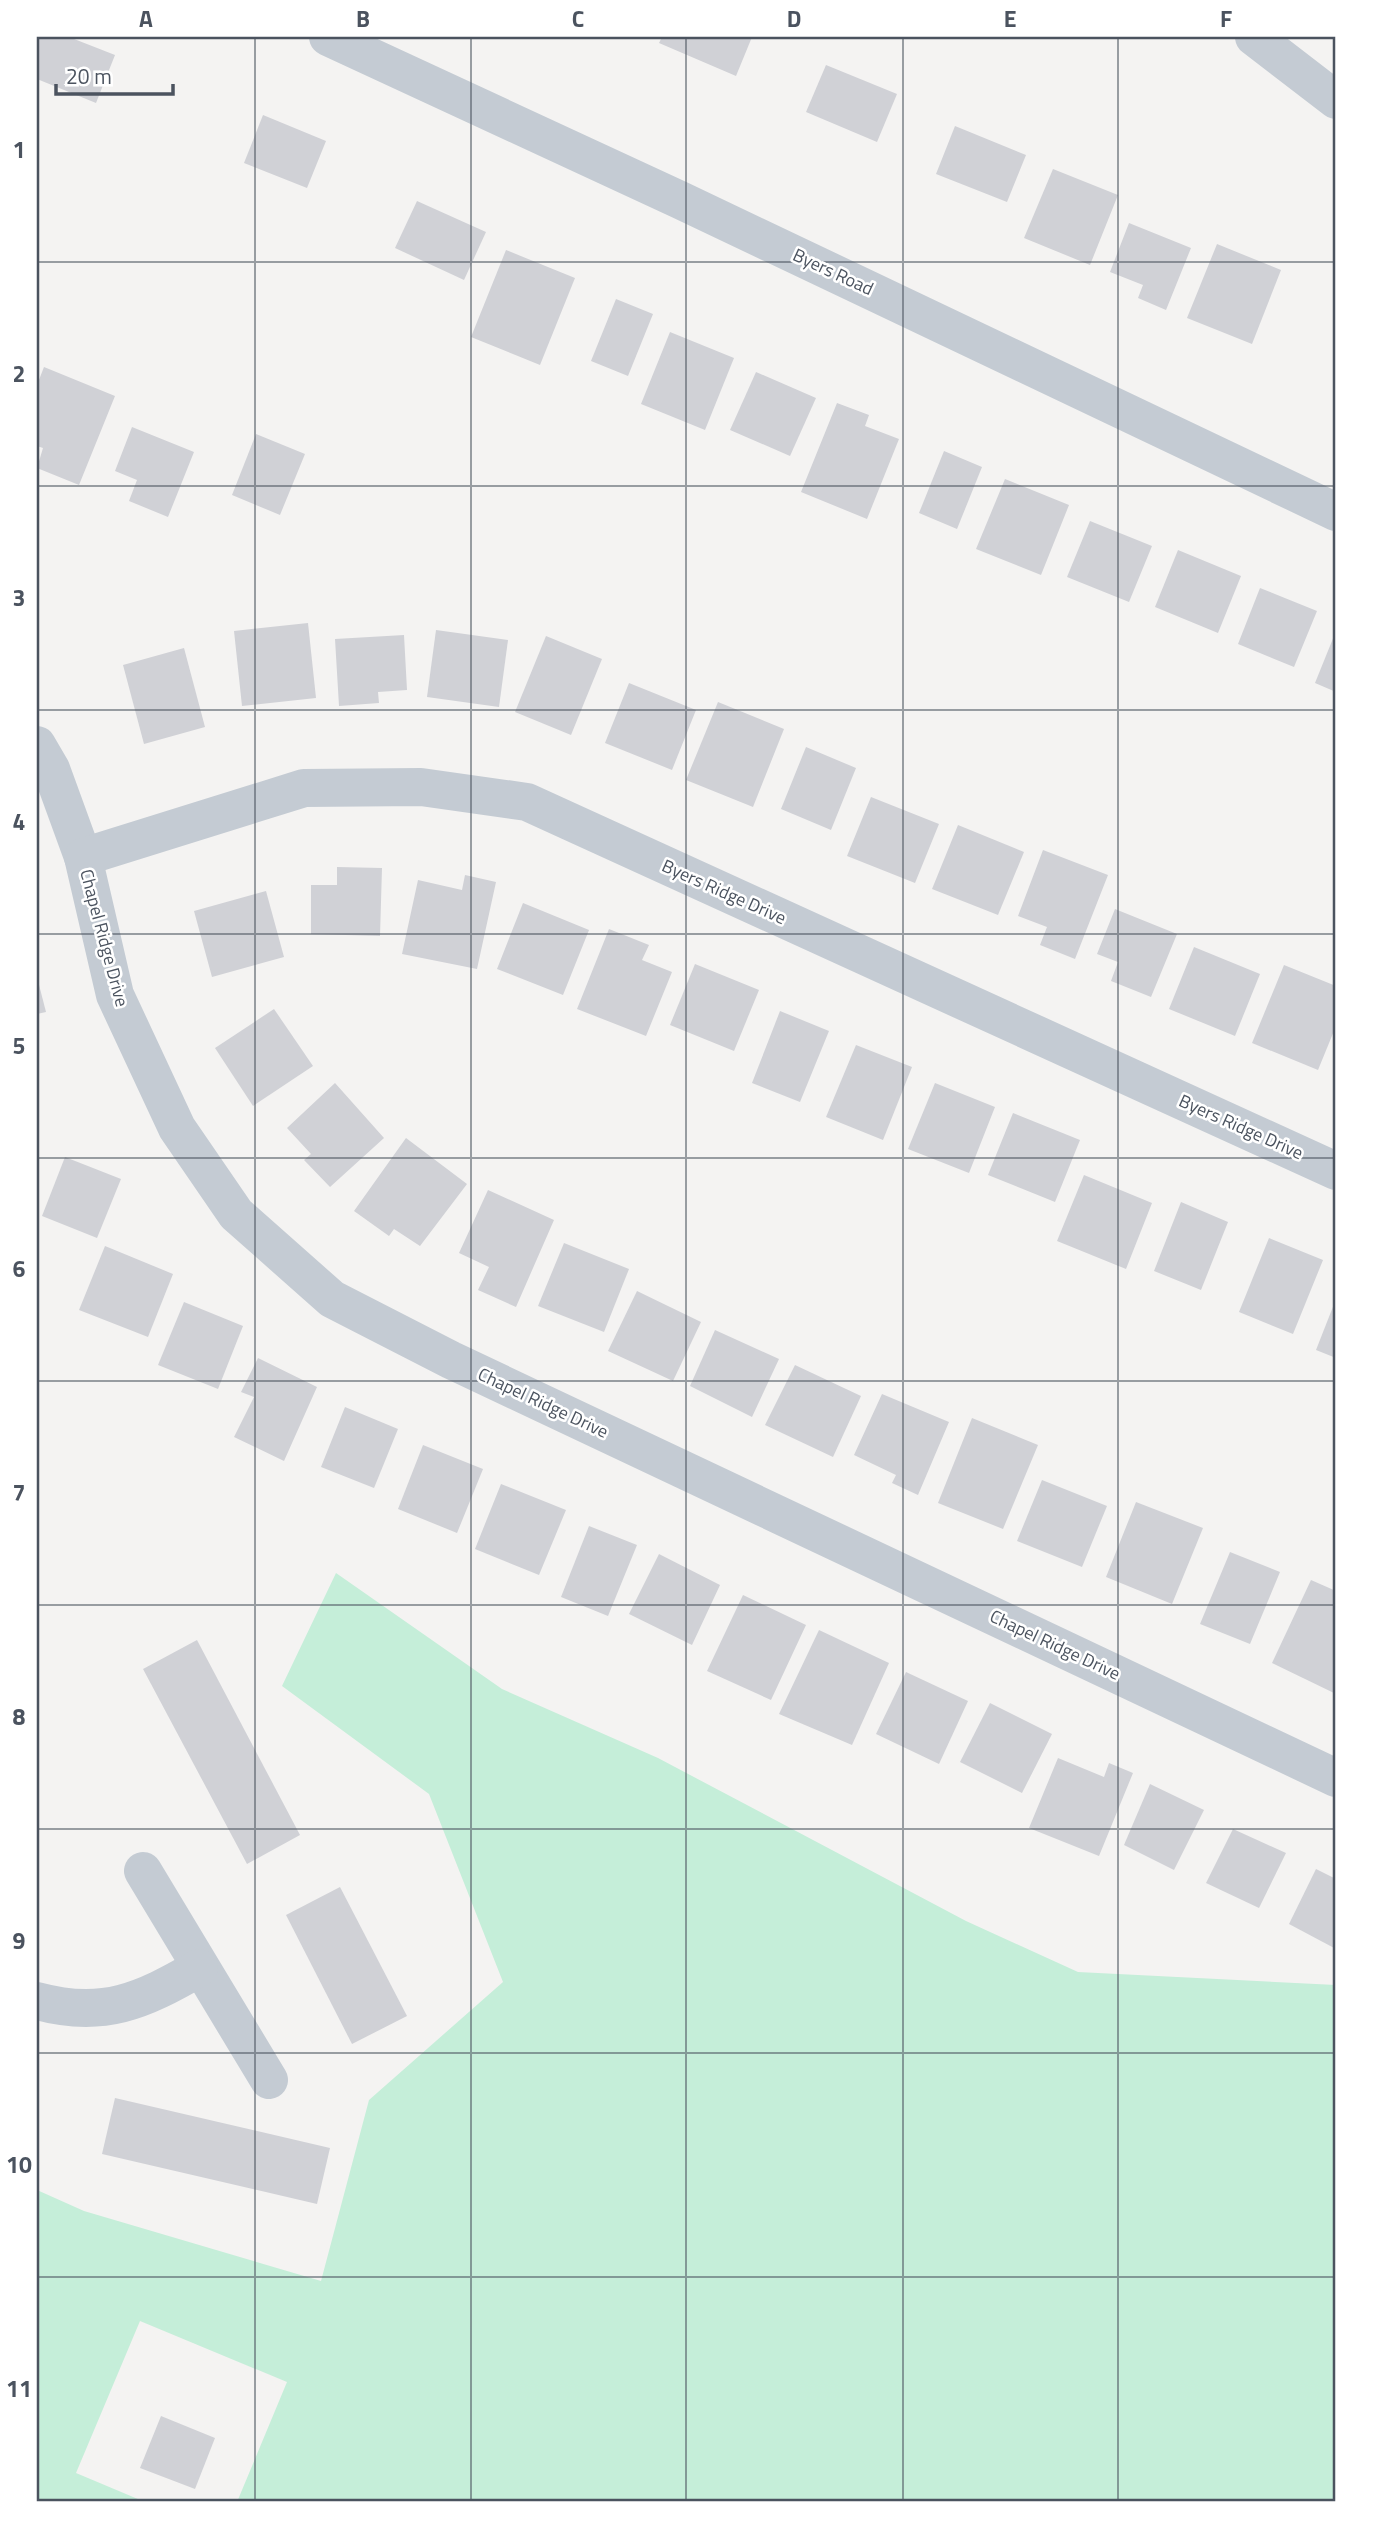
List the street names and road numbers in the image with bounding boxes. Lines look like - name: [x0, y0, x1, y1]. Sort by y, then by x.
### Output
- street label: Byers Road: [788, 241, 878, 302]
- street label: Byers Ridge Drive: [658, 852, 791, 931]
- street label: Chapel Ridge Drive: [73, 866, 136, 1010]
- street label: Byers Ridge Drive: [1175, 1087, 1308, 1166]
- street label: Chapel Ridge Drive: [473, 1360, 613, 1445]
- street label: Chapel Ridge Drive: [985, 1602, 1125, 1687]

